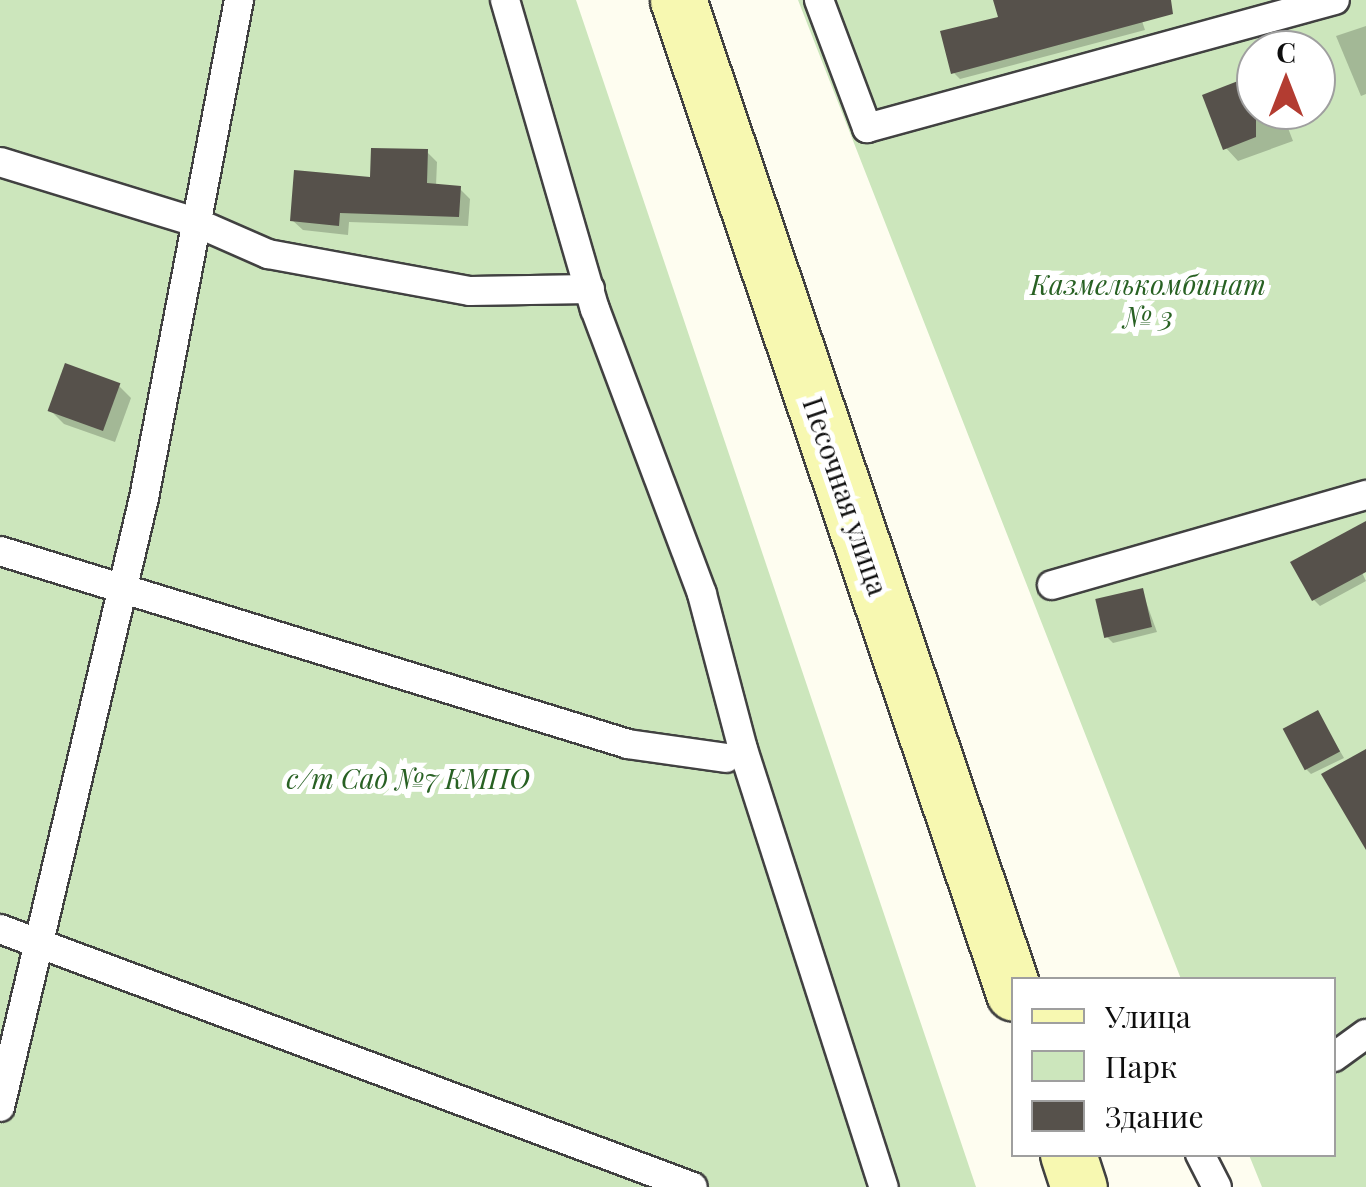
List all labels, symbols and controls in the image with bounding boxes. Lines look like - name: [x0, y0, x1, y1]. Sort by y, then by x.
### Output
- north arrow: [1236, 30, 1336, 130]
- text: С: [1276, 33, 1296, 70]
- park label: Казмелькомбинат № 3: [1030, 267, 1266, 333]
- street label: Песочная улица: [796, 393, 896, 599]
- park label: с/т Сад №7 КМПО: [286, 761, 530, 795]
- legend: [1011, 977, 1336, 1157]
- text: Улица: [1105, 996, 1191, 1036]
- text: Парк: [1105, 1046, 1177, 1086]
- text: Здание: [1105, 1096, 1204, 1136]

